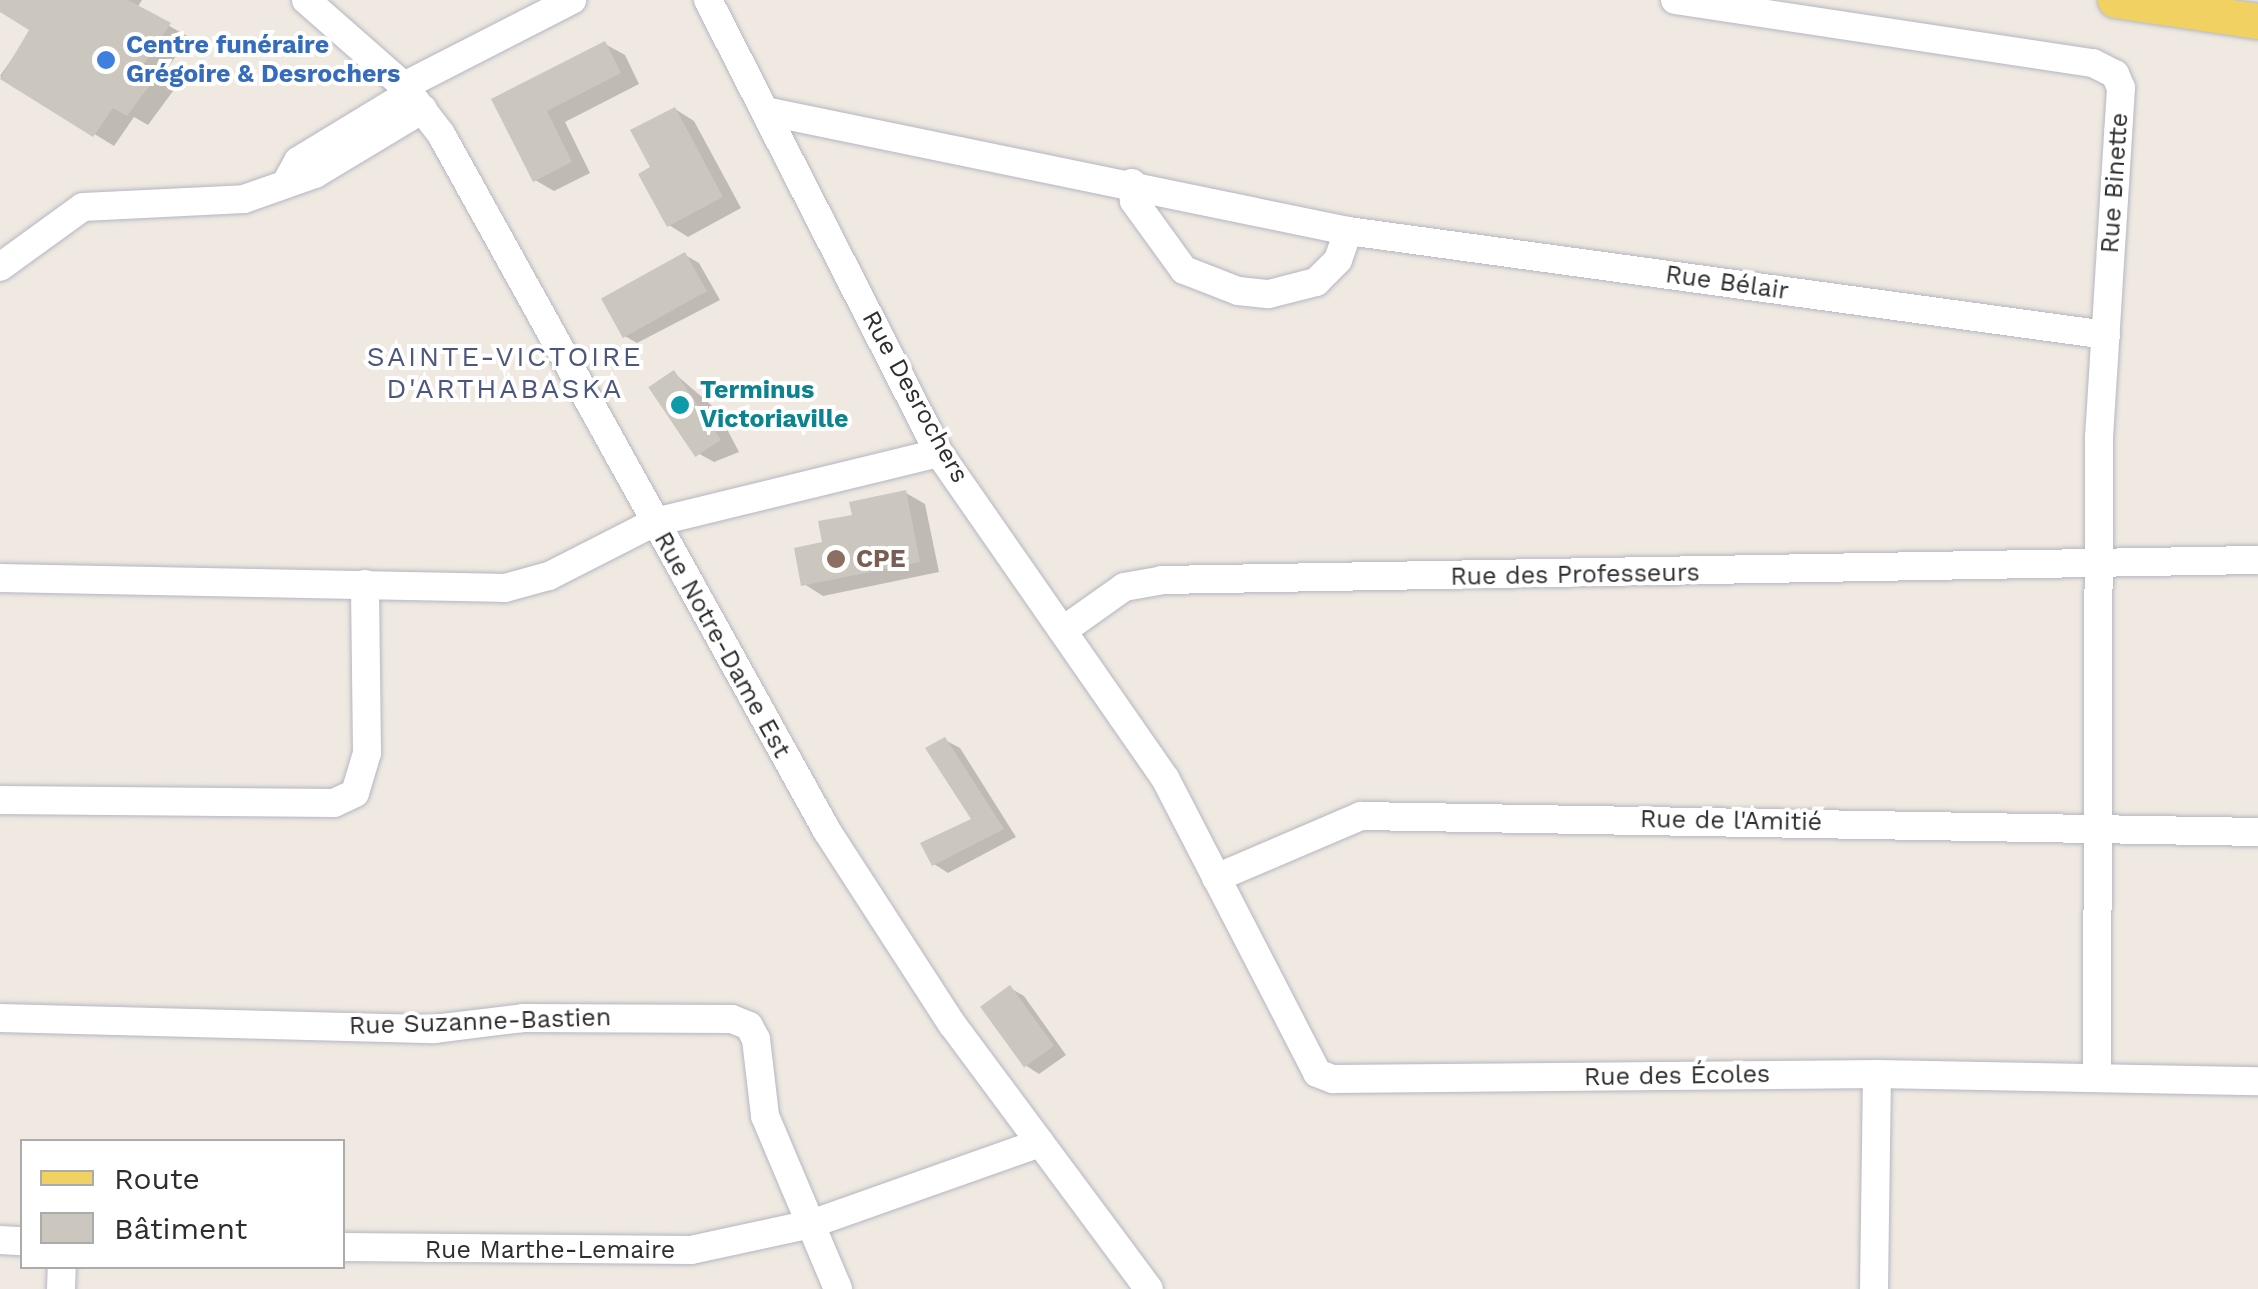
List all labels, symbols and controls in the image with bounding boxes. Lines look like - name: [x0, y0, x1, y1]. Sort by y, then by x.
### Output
- place label: Centre funéraire Grégoire & Desrochers: [126, 31, 400, 90]
- marker: Centre funéraire Grégoire & Desrochers: [95, 49, 117, 71]
- street label: Rue Binette: [2095, 112, 2135, 254]
- street label: Rue Bélair: [1663, 260, 1791, 306]
- street label: Rue Desrochers: [855, 306, 975, 488]
- district label: SAINTE-VICTOIRE D'ARTHABASKA: [367, 340, 643, 406]
- place label: Terminus Victoriaville: [700, 376, 849, 435]
- marker: Terminus Victoriaville: [669, 394, 691, 416]
- street label: Rue Notre-Dame Est: [647, 527, 797, 763]
- place label: CPE: [856, 544, 905, 574]
- marker: CPE: [825, 548, 847, 570]
- street label: Rue des Professeurs: [1450, 558, 1700, 592]
- street label: Rue de l'Amitié: [1640, 804, 1822, 838]
- street label: Rue Suzanne-Bastien: [348, 1002, 612, 1042]
- street label: Rue des Écoles: [1584, 1059, 1770, 1093]
- legend: [20, 1139, 345, 1269]
- text: Route: [114, 1161, 200, 1196]
- text: Bâtiment: [114, 1211, 247, 1246]
- street label: Rue Marthe-Lemaire: [425, 1235, 675, 1265]

